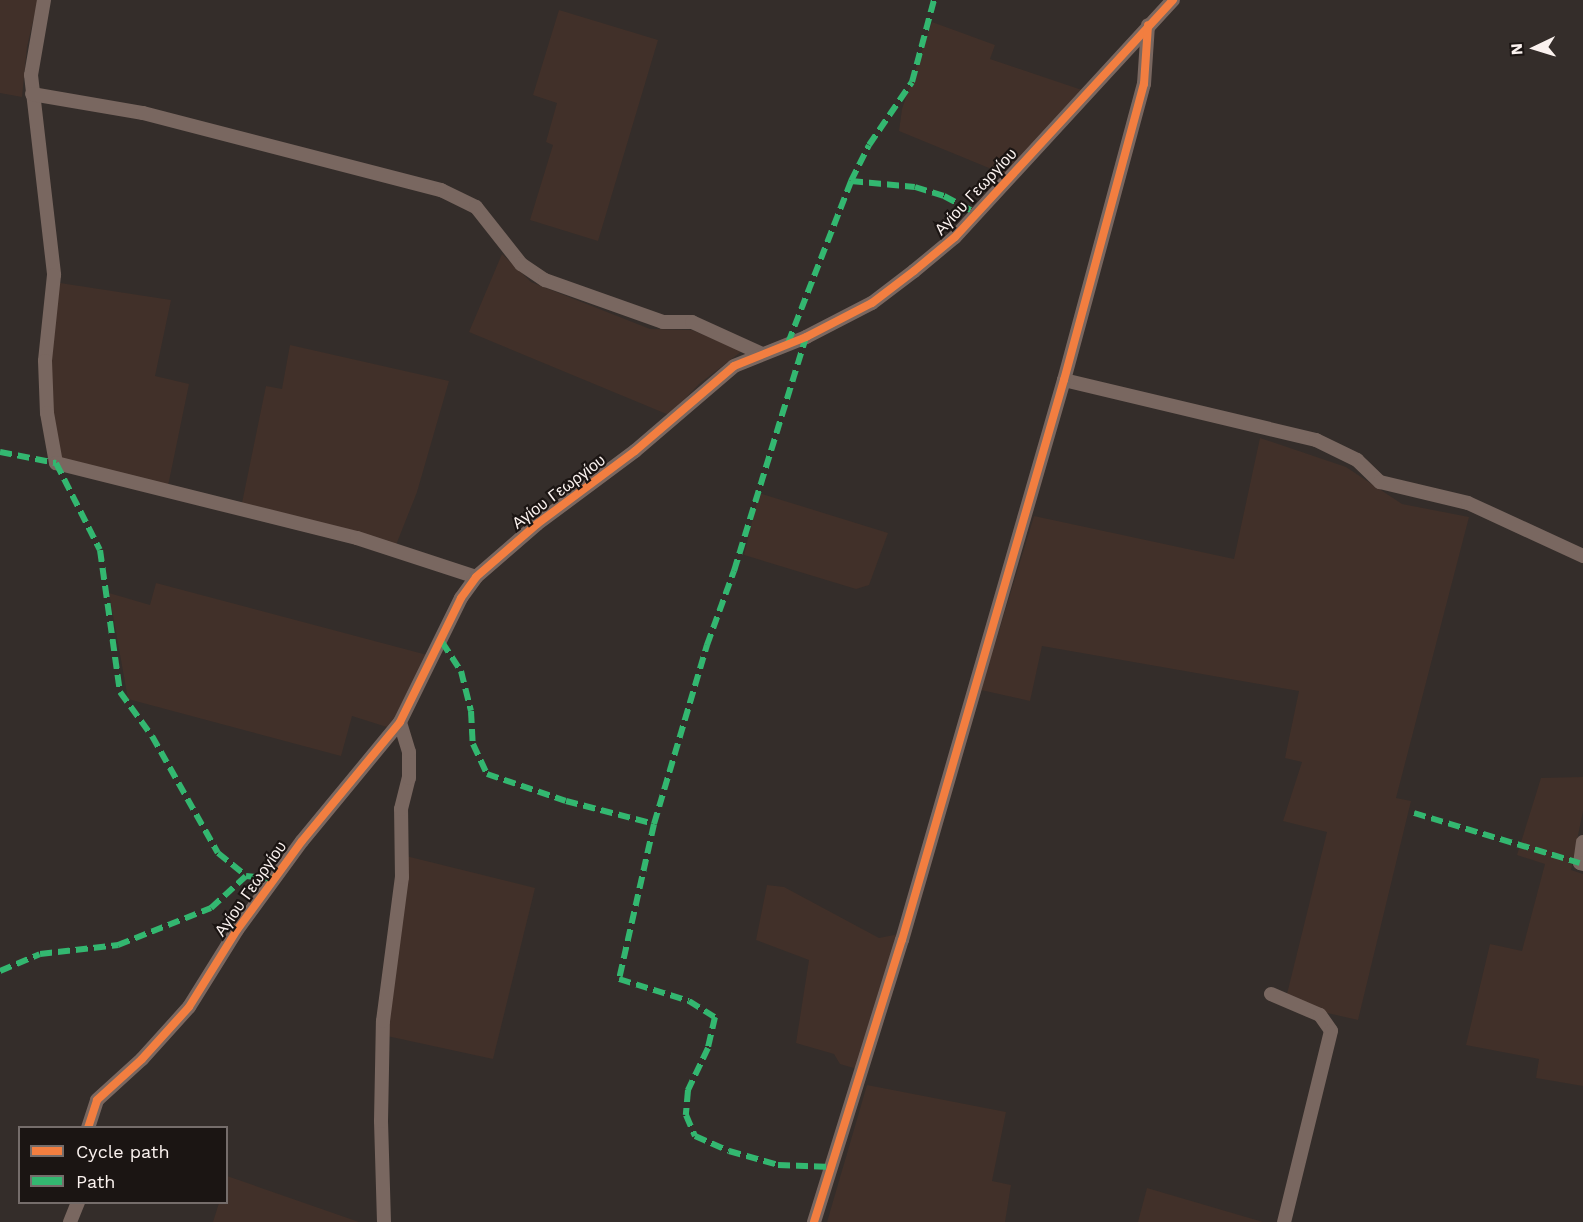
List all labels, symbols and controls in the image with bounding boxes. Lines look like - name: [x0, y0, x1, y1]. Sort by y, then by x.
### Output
- north arrow: [1505, 18, 1565, 78]
- text: N: [1507, 43, 1526, 56]
- street label: Αγίου Γεωργίου: [931, 145, 1021, 239]
- street label: Αγίου Γεωργίου: [509, 451, 609, 533]
- street label: Αγίου Γεωργίου: [211, 838, 291, 940]
- legend: [18, 1126, 228, 1204]
- text: Cycle path: [76, 1141, 170, 1162]
- text: Path: [76, 1171, 116, 1192]

